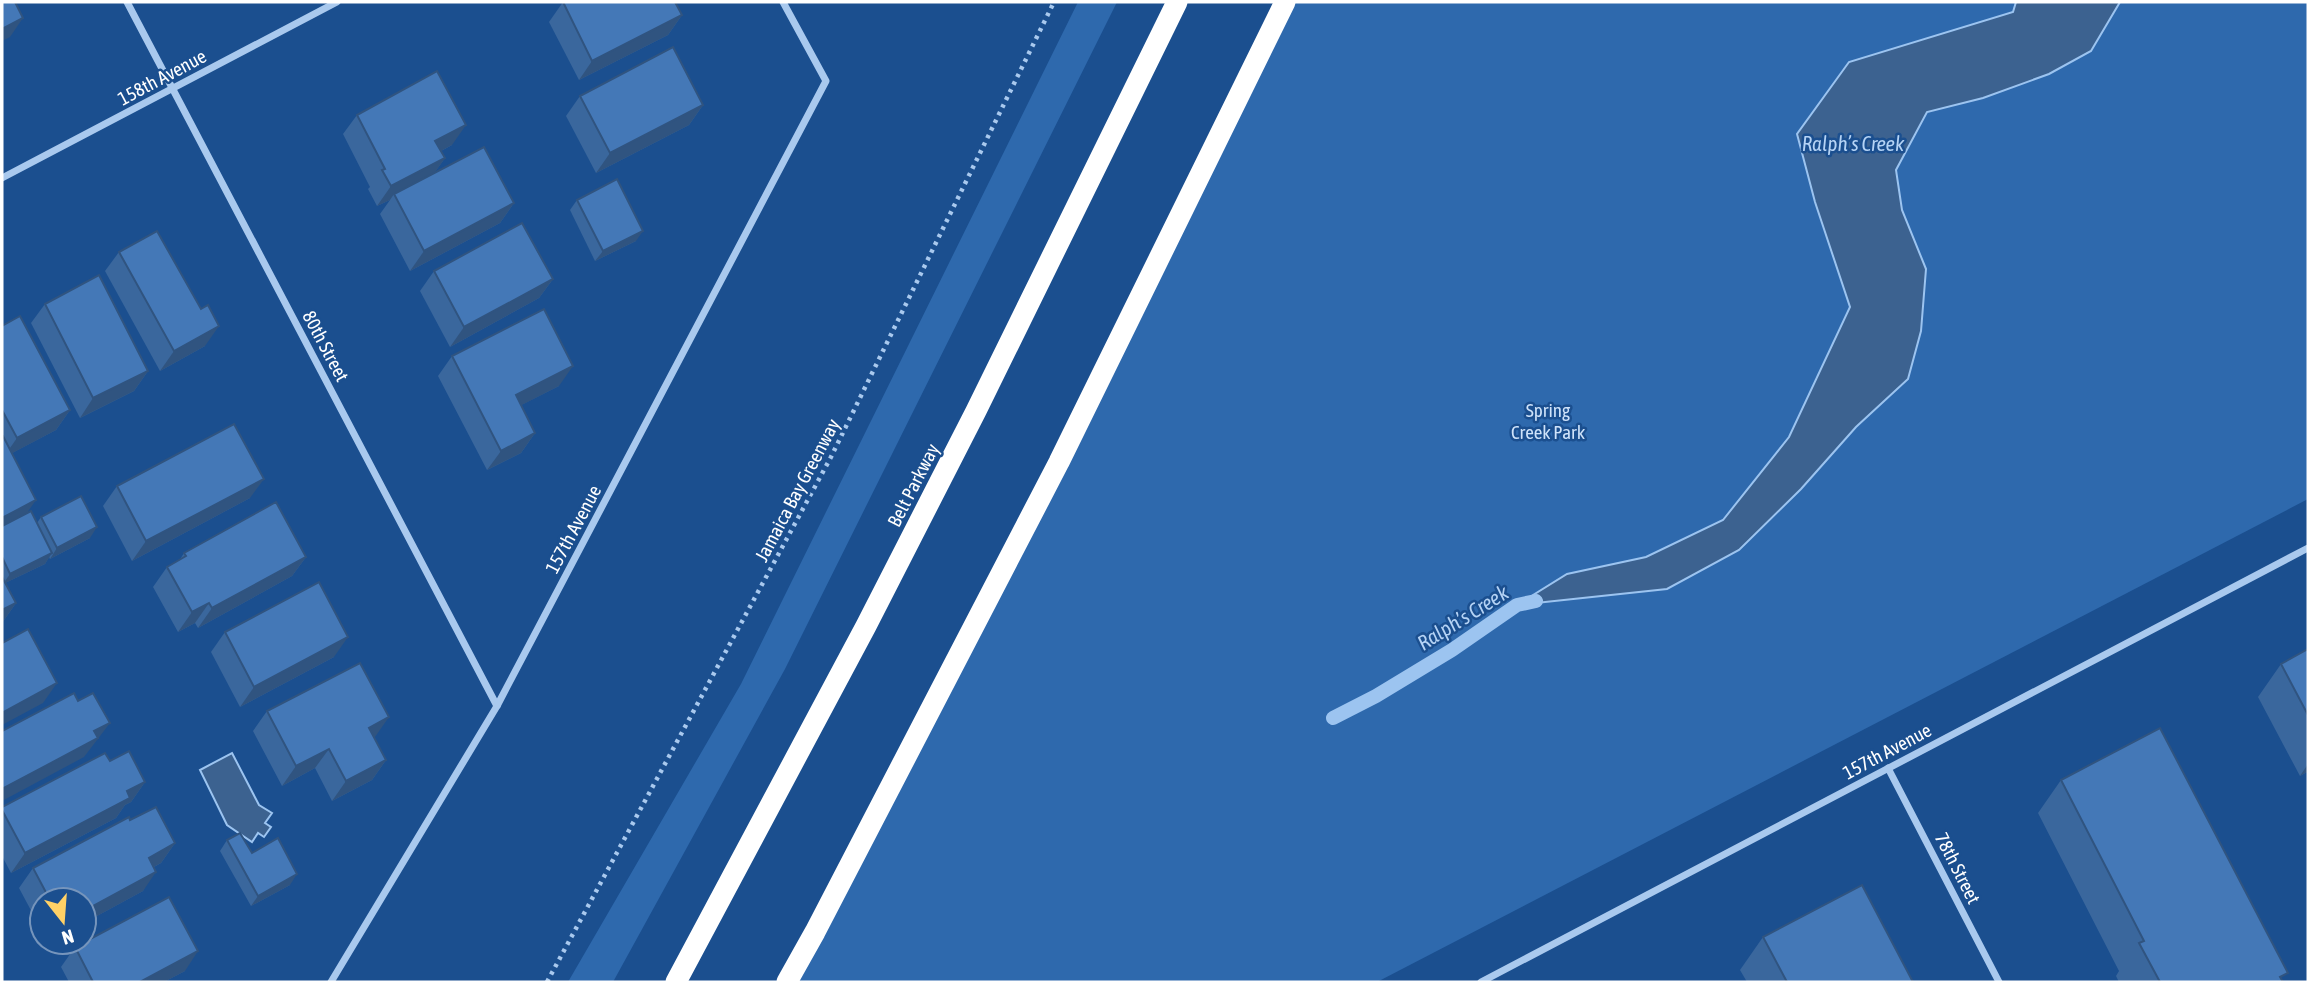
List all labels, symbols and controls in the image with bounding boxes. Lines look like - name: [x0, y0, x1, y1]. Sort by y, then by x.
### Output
- street label: 158th Avenue: [114, 45, 210, 109]
- water label: Ralph’s Creek: [1802, 131, 1905, 155]
- street label: 80th Street: [298, 307, 354, 385]
- park label: Spring Creek Park: [1511, 399, 1586, 443]
- street label: Jamaica Bay Greenway: [750, 415, 844, 565]
- street label: Belt Parkway: [883, 440, 943, 530]
- street label: 157th Avenue: [541, 481, 605, 577]
- water label: Ralph’s Creek: [1413, 579, 1513, 655]
- street label: 157th Avenue: [1839, 719, 1935, 783]
- street label: 78th Street: [1931, 829, 1985, 907]
- north arrow: [28, 886, 98, 956]
- text: N: [59, 925, 77, 949]

